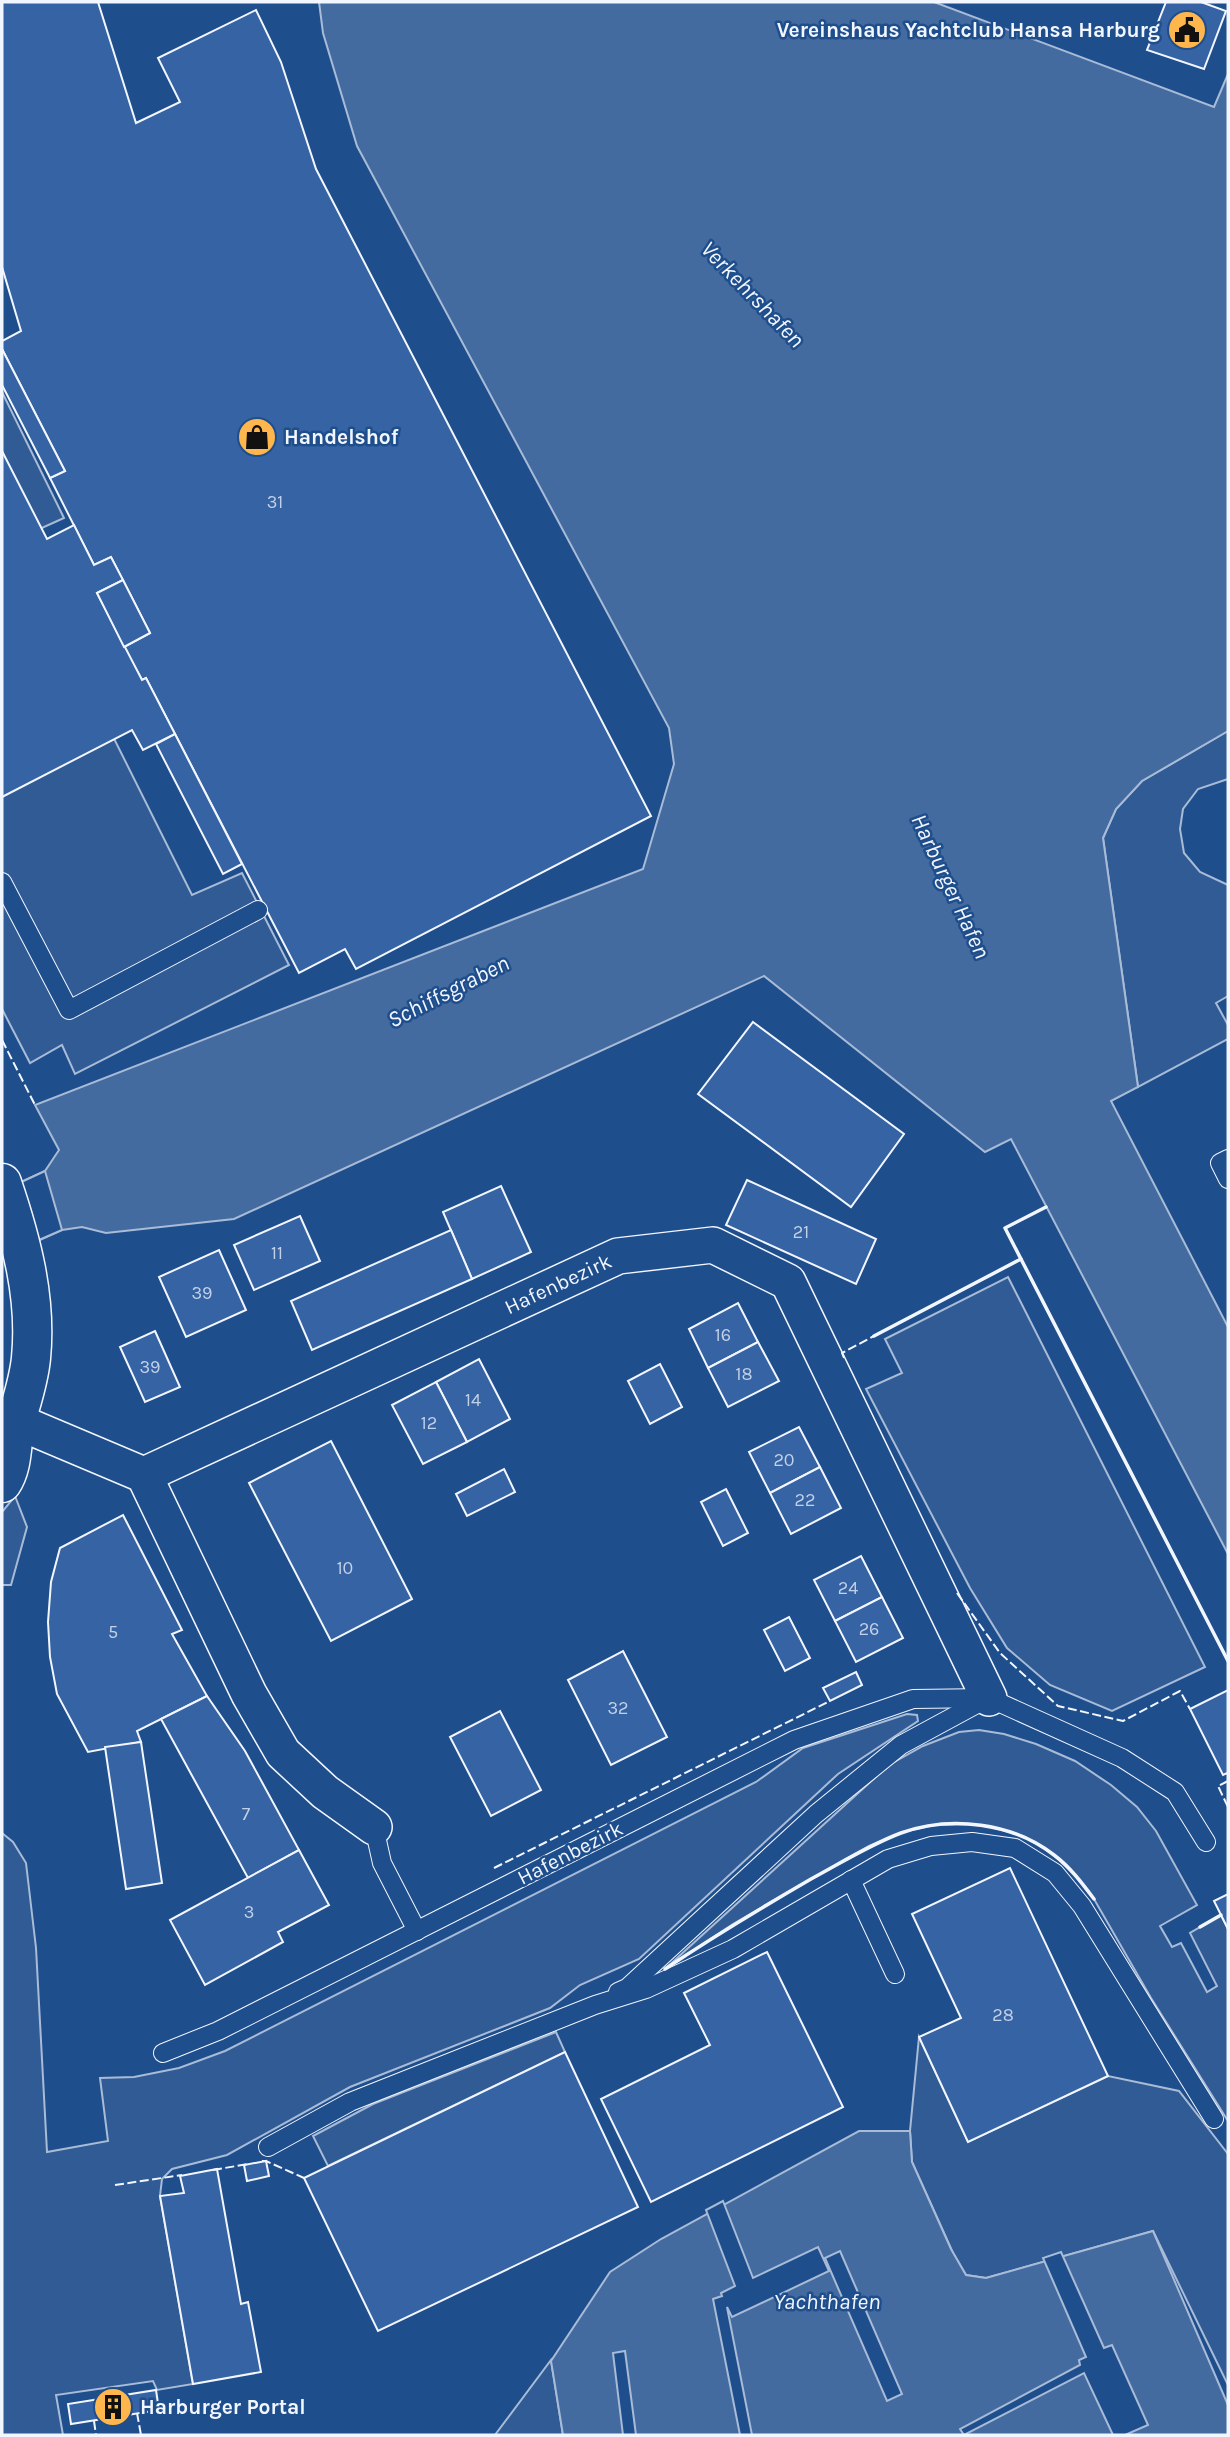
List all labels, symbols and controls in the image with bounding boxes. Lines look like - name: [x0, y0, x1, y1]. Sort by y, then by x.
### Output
- public building icon: Vereinshaus Yachtclub Hansa Harburg: [1166, 9, 1208, 51]
- place label: Vereinshaus Yachtclub Hansa Harburg: [777, 18, 1160, 42]
- water label: Verkehrshafen: [695, 236, 810, 353]
- shop icon: Handelshof: [236, 416, 278, 458]
- place label: Handelshof: [284, 425, 399, 449]
- house number: 31: [267, 491, 283, 513]
- water label: Harburger Hafen: [905, 810, 996, 963]
- water label: Schiffsgraben: [383, 949, 514, 1034]
- house number: 21: [793, 1221, 809, 1243]
- house number: 11: [271, 1242, 283, 1264]
- street label: Hafenbezirk: [501, 1249, 615, 1319]
- house number: 39: [191, 1282, 213, 1304]
- house number: 16: [715, 1324, 731, 1346]
- house number: 39: [139, 1356, 161, 1378]
- house number: 18: [735, 1363, 753, 1385]
- house number: 14: [465, 1389, 481, 1411]
- house number: 12: [421, 1412, 437, 1434]
- house number: 20: [773, 1449, 795, 1471]
- house number: 22: [795, 1489, 815, 1511]
- house number: 10: [337, 1557, 353, 1579]
- house number: 24: [838, 1577, 858, 1599]
- house number: 26: [859, 1618, 879, 1640]
- house number: 5: [108, 1621, 118, 1643]
- house number: 32: [607, 1697, 629, 1719]
- house number: 7: [242, 1803, 251, 1825]
- street label: Hafenbezirk: [513, 1816, 627, 1890]
- house number: 3: [244, 1901, 254, 1923]
- house number: 28: [992, 2004, 1014, 2026]
- water label: Yachthafen: [774, 2288, 880, 2315]
- building icon: Harburger Portal: [92, 2386, 134, 2428]
- place label: Harburger Portal: [140, 2395, 306, 2419]

